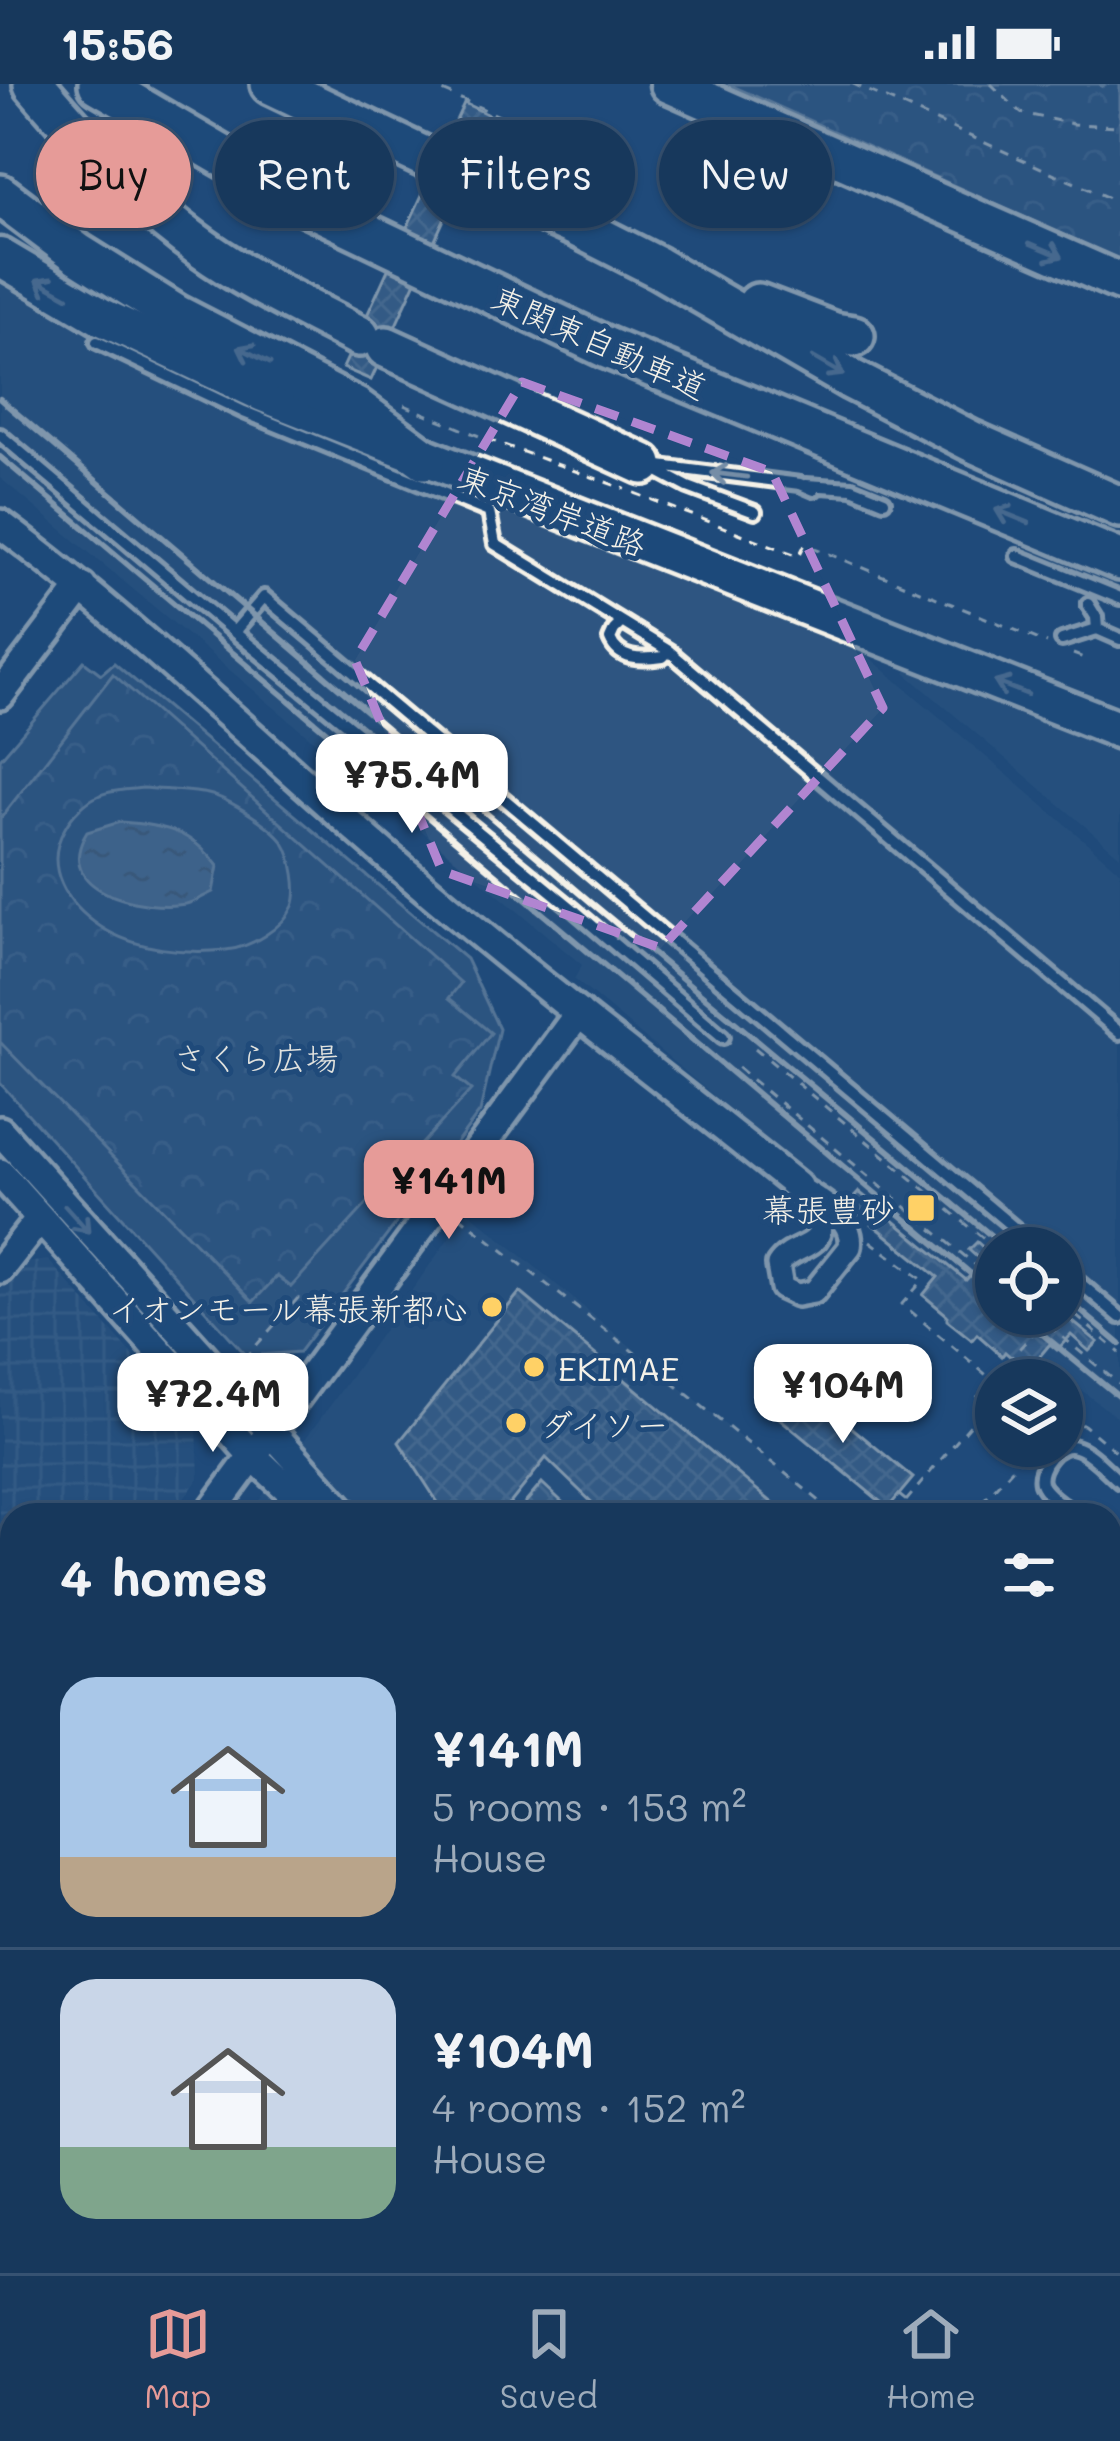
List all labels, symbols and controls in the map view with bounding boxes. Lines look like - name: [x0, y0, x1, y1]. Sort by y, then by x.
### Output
- text: 15:56: [60, 13, 174, 71]
- chip: Buy: [36, 120, 191, 228]
- chip: Rent: [215, 120, 394, 228]
- chip: Filters: [418, 120, 635, 228]
- chip: New: [659, 120, 832, 228]
- one-way arrow: [1027, 240, 1063, 262]
- street label: 東関東自動車道: [486, 274, 714, 408]
- one-way arrow: [35, 276, 70, 300]
- one-way arrow: [237, 343, 272, 366]
- one-way arrow: [810, 354, 845, 378]
- street label: 東京湾岸道路: [453, 453, 653, 565]
- one-way arrow: [710, 463, 749, 486]
- one-way arrow: [994, 504, 1031, 525]
- one-way arrow: [993, 676, 1030, 698]
- pin: ¥75.4M: [314, 734, 510, 836]
- text: ¥75.4M: [343, 747, 481, 798]
- park label: さくら広場: [174, 1035, 339, 1078]
- pin: ¥141M: [365, 1140, 533, 1242]
- text: ¥141M: [391, 1153, 507, 1204]
- place label: 幕張豊砂: [762, 1187, 894, 1230]
- marker: 幕張豊砂: [905, 1192, 937, 1224]
- one-way arrow: [63, 1203, 90, 1233]
- map controls: [975, 1227, 1083, 1467]
- button: locate: [975, 1227, 1083, 1335]
- place label: イオンモール幕張新都心: [108, 1286, 468, 1329]
- marker: イオンモール幕張新都心: [479, 1294, 505, 1320]
- pin: ¥104M: [759, 1344, 927, 1446]
- place label: EKIMAE: [558, 1346, 679, 1389]
- pin: ¥72.4M: [115, 1353, 311, 1455]
- marker: EKIMAE: [521, 1354, 547, 1380]
- text: ¥104M: [781, 1357, 905, 1408]
- button: layers: [975, 1359, 1083, 1467]
- text: ¥72.4M: [144, 1366, 282, 1417]
- place label: ダイソー: [540, 1402, 669, 1445]
- marker: ダイソー: [503, 1410, 529, 1436]
- text: 4 homes: [60, 1542, 268, 1609]
- icon: filters: [996, 1542, 1062, 1608]
- text: ¥141M: [432, 1713, 584, 1780]
- icon: home: [156, 1725, 300, 1869]
- text: 5 rooms · 153 m²: [432, 1780, 746, 1831]
- text: House: [432, 1831, 547, 1882]
- text: ¥104M: [432, 2014, 594, 2081]
- icon: home: [156, 2027, 300, 2171]
- text: 4 rooms · 152 m²: [432, 2081, 745, 2132]
- text: House: [432, 2132, 547, 2183]
- tab: Map: [144, 2301, 211, 2416]
- tab: Saved: [500, 2301, 598, 2416]
- tab: Home: [886, 2301, 976, 2416]

